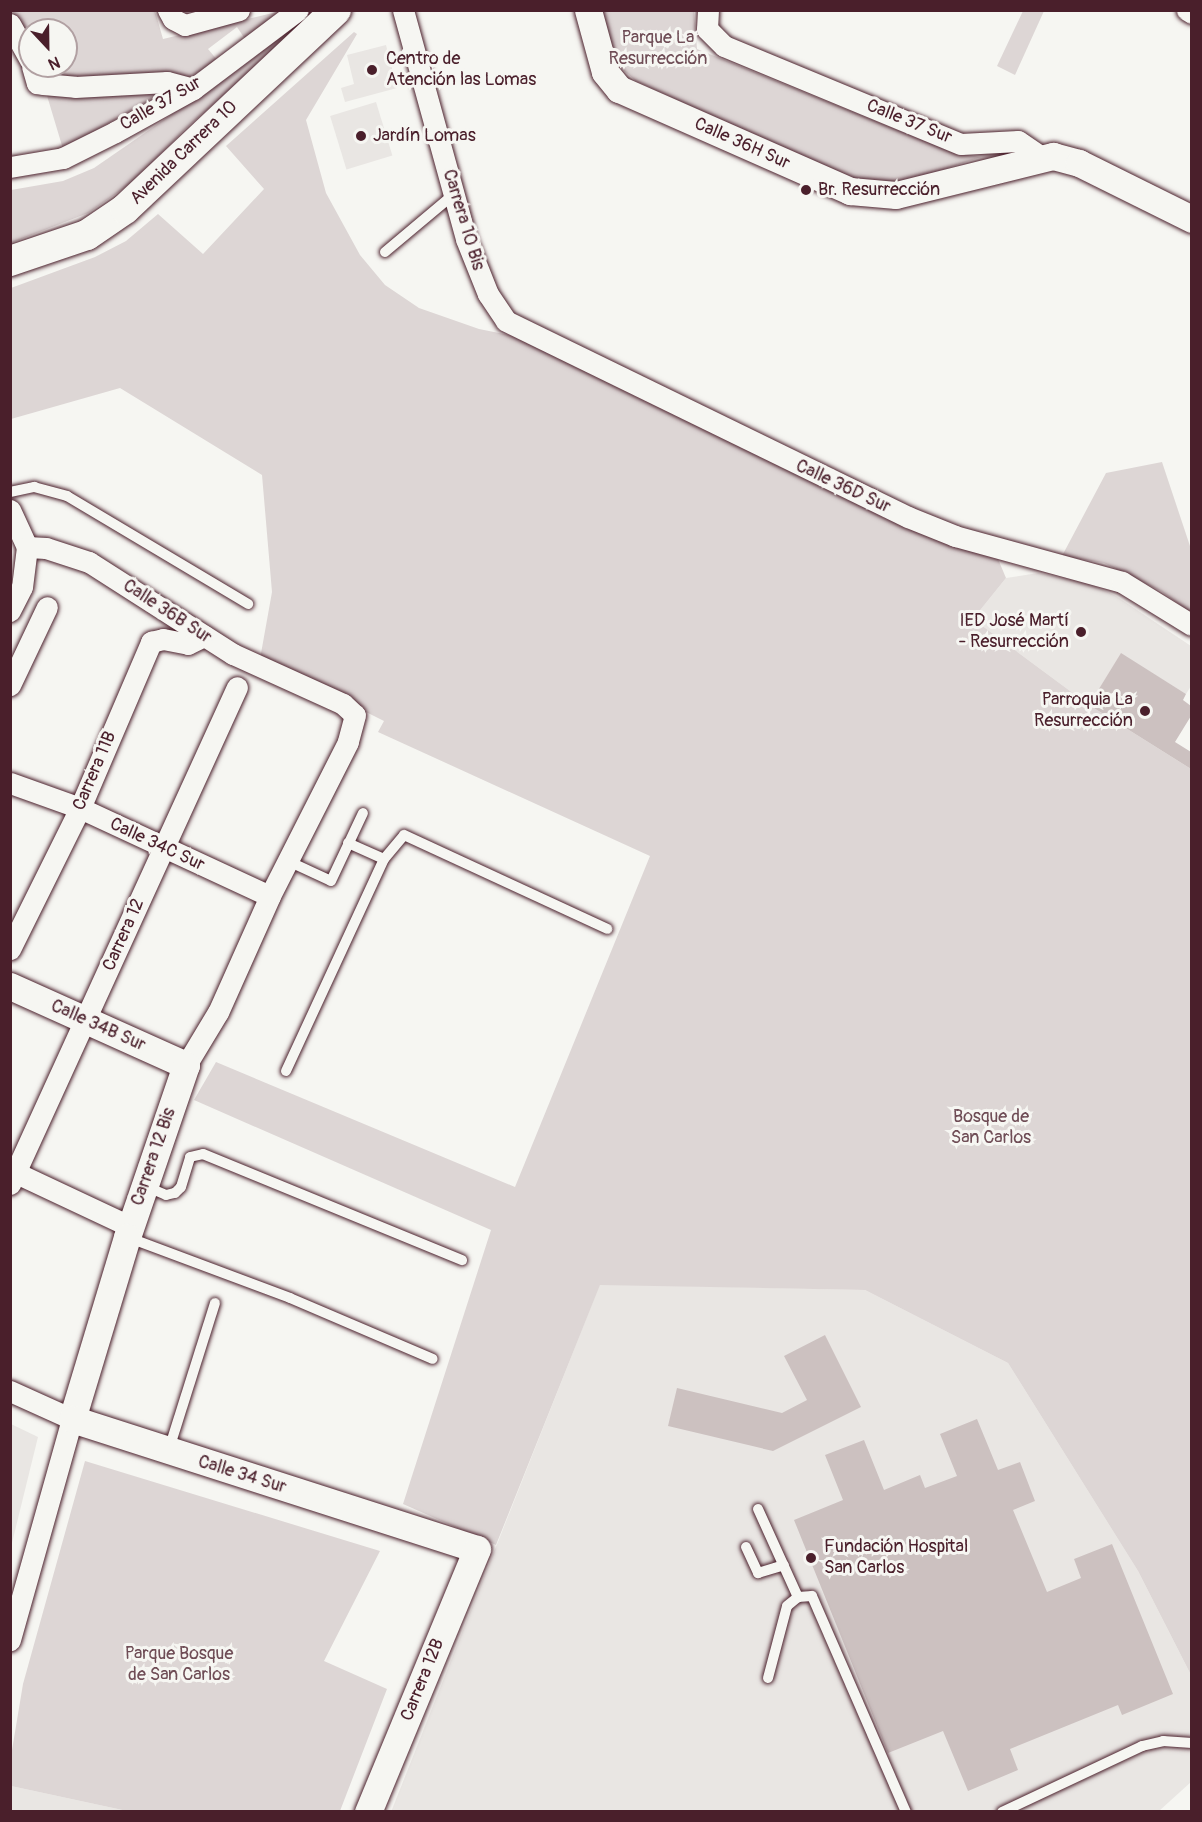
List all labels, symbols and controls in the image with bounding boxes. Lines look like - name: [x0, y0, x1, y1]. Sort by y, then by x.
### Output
- north arrow: [18, 18, 78, 78]
- park label: Parque La Resurrección: [609, 28, 707, 70]
- place label: Centro de Atención las Lomas: [386, 49, 536, 92]
- text: N: [45, 52, 63, 74]
- marker: Centro de Atención las Lomas: [363, 61, 381, 79]
- street label: Calle 37 Sur: [117, 72, 205, 136]
- street label: Calle 37 Sur: [863, 95, 955, 149]
- street label: Avenida Carrera 10: [126, 96, 242, 210]
- street label: Calle 36H Sur: [691, 113, 793, 175]
- place label: Jardín Lomas: [373, 125, 476, 147]
- marker: Jardín Lomas: [354, 129, 368, 143]
- street label: Carrera 10 Bis: [437, 167, 489, 273]
- place label: Br. Resurrección: [818, 179, 940, 201]
- marker: Br. Resurrección: [799, 183, 813, 197]
- street label: Calle 36D Sur: [792, 456, 894, 518]
- street label: Calle 36B Sur: [119, 575, 215, 649]
- place label: IED José Martí - Resurrección: [958, 611, 1069, 654]
- marker: IED José Martí - Resurrección: [1074, 625, 1088, 639]
- place label: Parroquia La Resurrección: [1034, 690, 1133, 732]
- marker: Parroquia La Resurrección: [1138, 704, 1152, 718]
- street label: Carrera 11B: [69, 728, 121, 814]
- street label: Calle 34C Sur: [106, 814, 208, 876]
- street label: Carrera 12: [99, 896, 149, 974]
- street label: Calle 34B Sur: [47, 996, 149, 1056]
- street label: Carrera 12 Bis: [127, 1105, 181, 1209]
- park label: Bosque de San Carlos: [951, 1107, 1031, 1150]
- street label: Calle 34 Sur: [195, 1451, 289, 1499]
- place label: Fundación Hospital San Carlos: [824, 1537, 968, 1580]
- marker: Fundación Hospital San Carlos: [802, 1549, 820, 1567]
- street label: Carrera 12B: [397, 1636, 449, 1724]
- park label: Parque Bosque de San Carlos: [125, 1644, 233, 1686]

